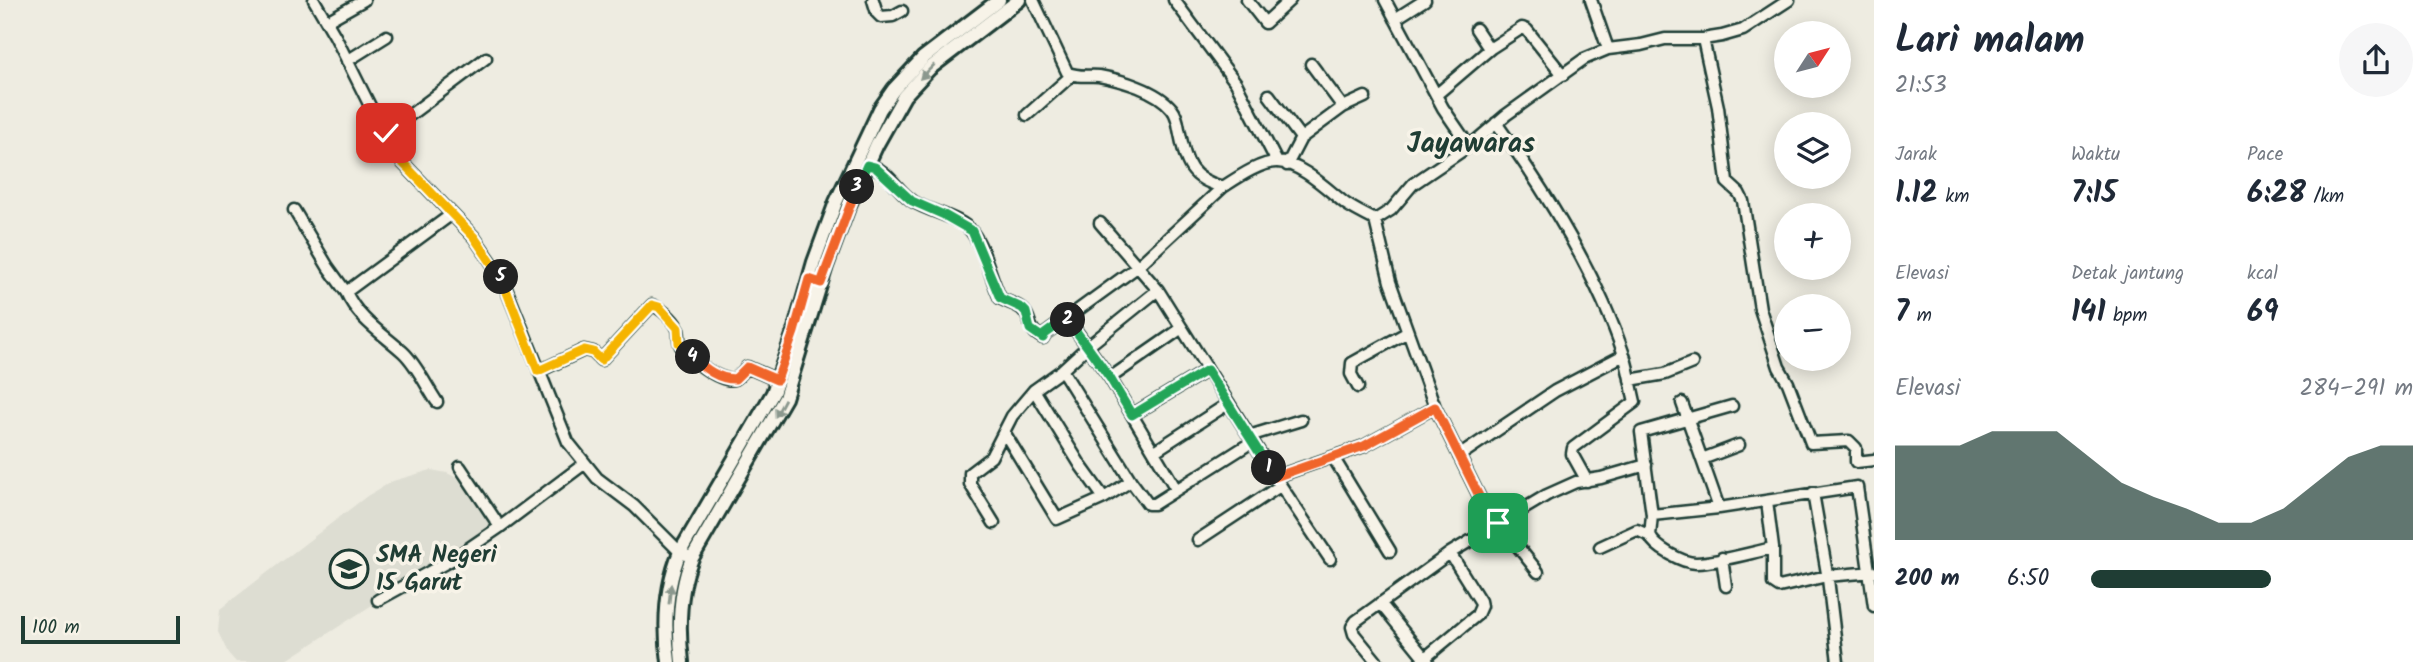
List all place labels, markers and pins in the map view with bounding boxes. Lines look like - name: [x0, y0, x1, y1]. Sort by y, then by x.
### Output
- pin: [356, 103, 416, 163]
- pin: 3: [840, 170, 874, 204]
- pin: 5: [484, 260, 518, 294]
- pin: 2: [1050, 302, 1086, 338]
- pin: 4: [676, 340, 710, 374]
- pin: 1: [1252, 450, 1286, 486]
- pin: [1468, 493, 1528, 553]
- place label: SMA Negeri 15 Garut: [376, 536, 498, 603]
- school or university icon: SMA Negeri 15 Garut: [328, 548, 370, 590]

